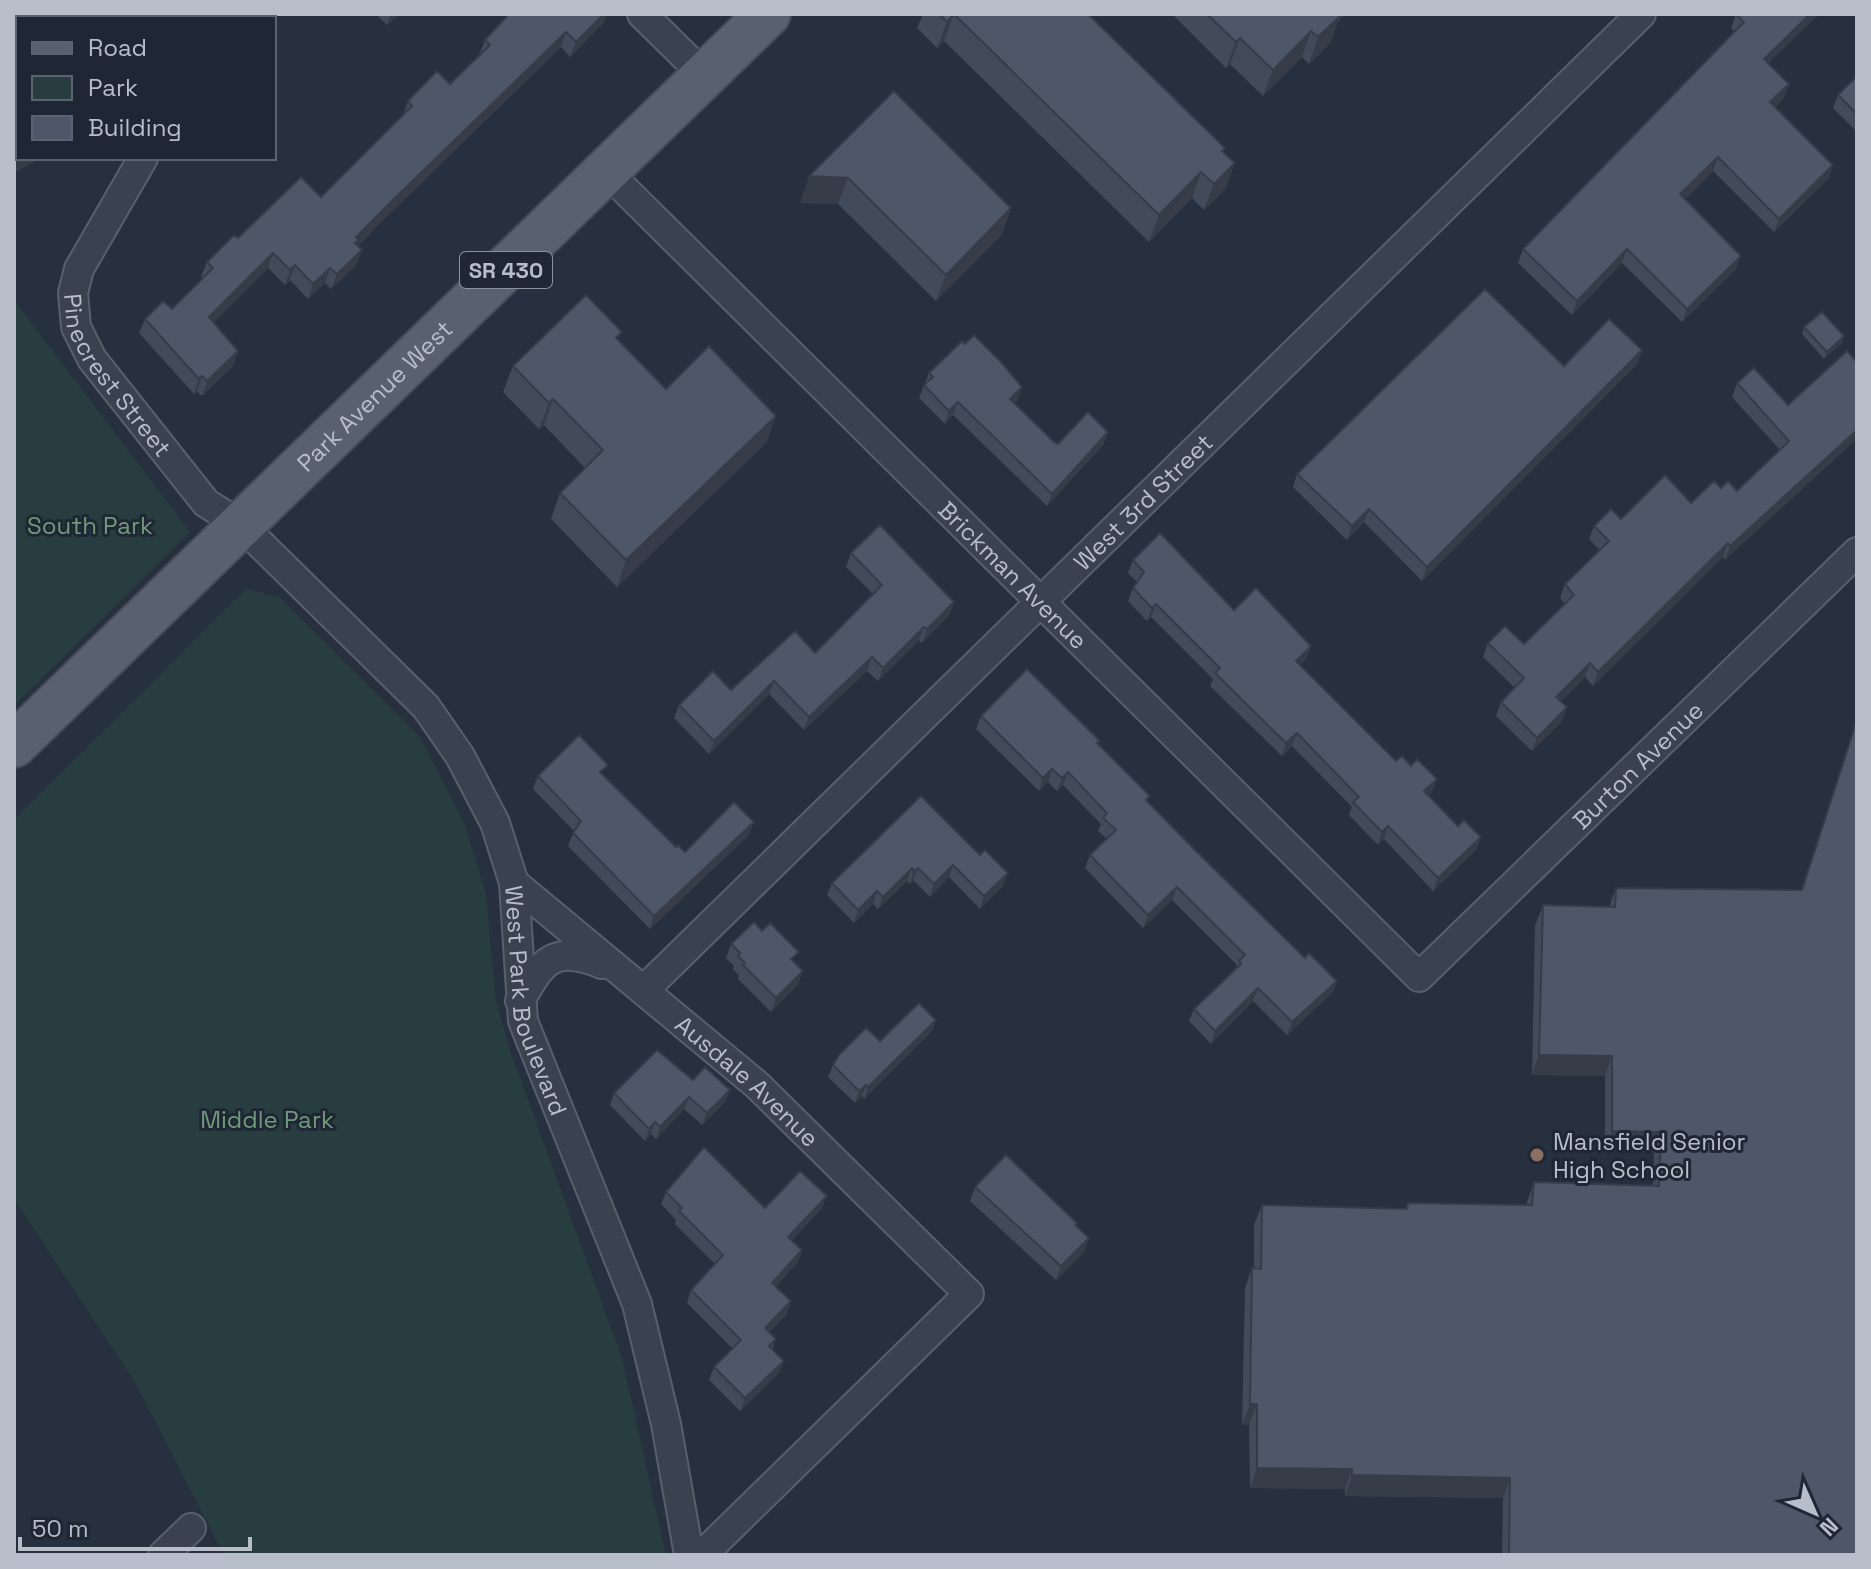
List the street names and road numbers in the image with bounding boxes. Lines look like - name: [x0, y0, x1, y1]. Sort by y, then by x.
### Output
- road number: SR 430: [460, 252, 552, 288]
- street label: Pinecrest Street: [58, 292, 179, 463]
- street label: Park Avenue West: [290, 313, 459, 478]
- street label: West 3rd Street: [1067, 427, 1219, 577]
- street label: Brickman Avenue: [932, 494, 1094, 655]
- street label: Burton Avenue: [1566, 694, 1710, 835]
- street label: West Park Boulevard: [499, 884, 575, 1120]
- street label: Ausdale Avenue: [669, 1008, 826, 1153]

